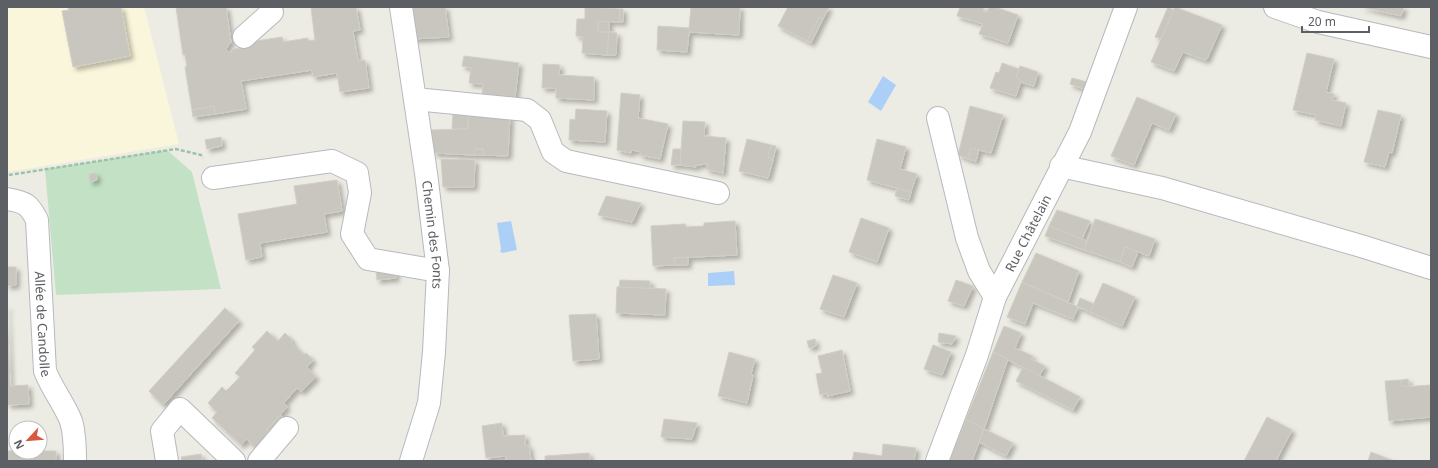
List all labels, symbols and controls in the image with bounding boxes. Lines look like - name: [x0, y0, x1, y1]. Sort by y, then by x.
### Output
- scale bar: [1302, 8, 1369, 34]
- text: 20 m: [1308, 13, 1336, 30]
- street label: Chemin des Fonts: [418, 179, 447, 289]
- street label: Rue Châtelain: [1001, 191, 1055, 275]
- street label: Allée de Candolle: [31, 271, 55, 380]
- north arrow: [8, 420, 48, 460]
- text: N: [10, 437, 27, 452]

